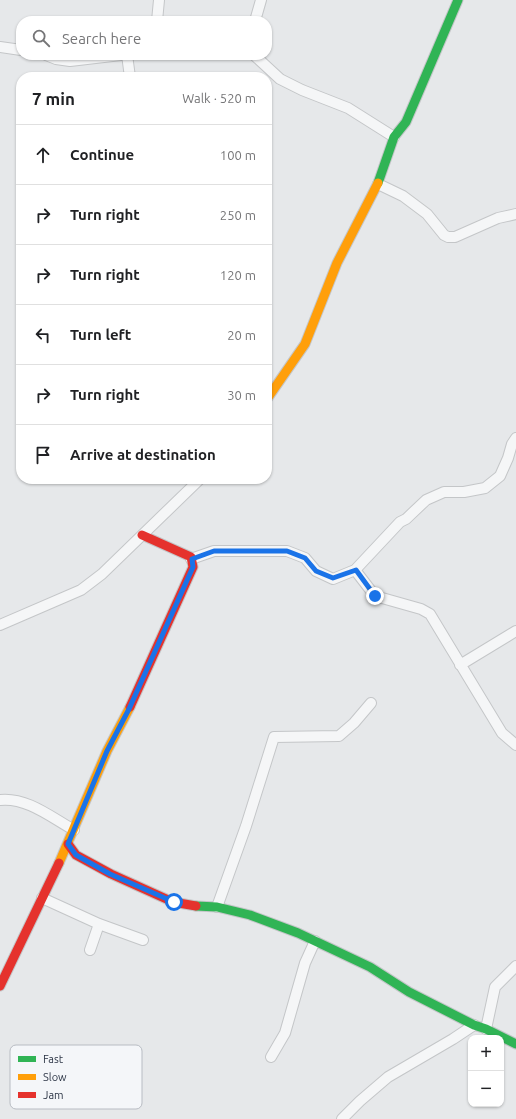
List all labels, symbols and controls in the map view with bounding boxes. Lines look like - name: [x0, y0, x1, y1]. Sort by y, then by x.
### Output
- search box: [16, 16, 272, 60]
- icon: search: [30, 27, 52, 49]
- text: Search here: [62, 30, 141, 47]
- text: 7 min: [32, 89, 75, 108]
- text: Walk · 520 m: [182, 91, 256, 105]
- icon: ahead: [32, 144, 54, 166]
- text: Continue: [70, 146, 134, 163]
- text: 100 m: [220, 148, 256, 162]
- icon: right: [32, 204, 54, 226]
- text: Turn right: [70, 206, 140, 223]
- text: 250 m: [220, 208, 256, 222]
- icon: right: [32, 264, 54, 286]
- text: Turn right: [70, 266, 140, 283]
- text: 120 m: [220, 268, 256, 282]
- icon: left: [32, 324, 54, 346]
- text: Turn left: [70, 326, 131, 343]
- text: 20 m: [227, 328, 256, 342]
- icon: right: [32, 384, 54, 406]
- text: Turn right: [70, 386, 140, 403]
- text: 30 m: [227, 388, 256, 402]
- icon: arrive: [32, 444, 54, 466]
- text: Arrive at destination: [70, 446, 216, 463]
- route end: [366, 587, 384, 605]
- route start: [165, 893, 183, 911]
- map controls: [468, 1035, 504, 1107]
- button: +: [468, 1035, 504, 1071]
- legend: [10, 1045, 142, 1109]
- text: Fast: [43, 1053, 64, 1065]
- text: Slow: [43, 1071, 67, 1083]
- button: −: [468, 1071, 504, 1107]
- text: Jam: [43, 1089, 64, 1101]

